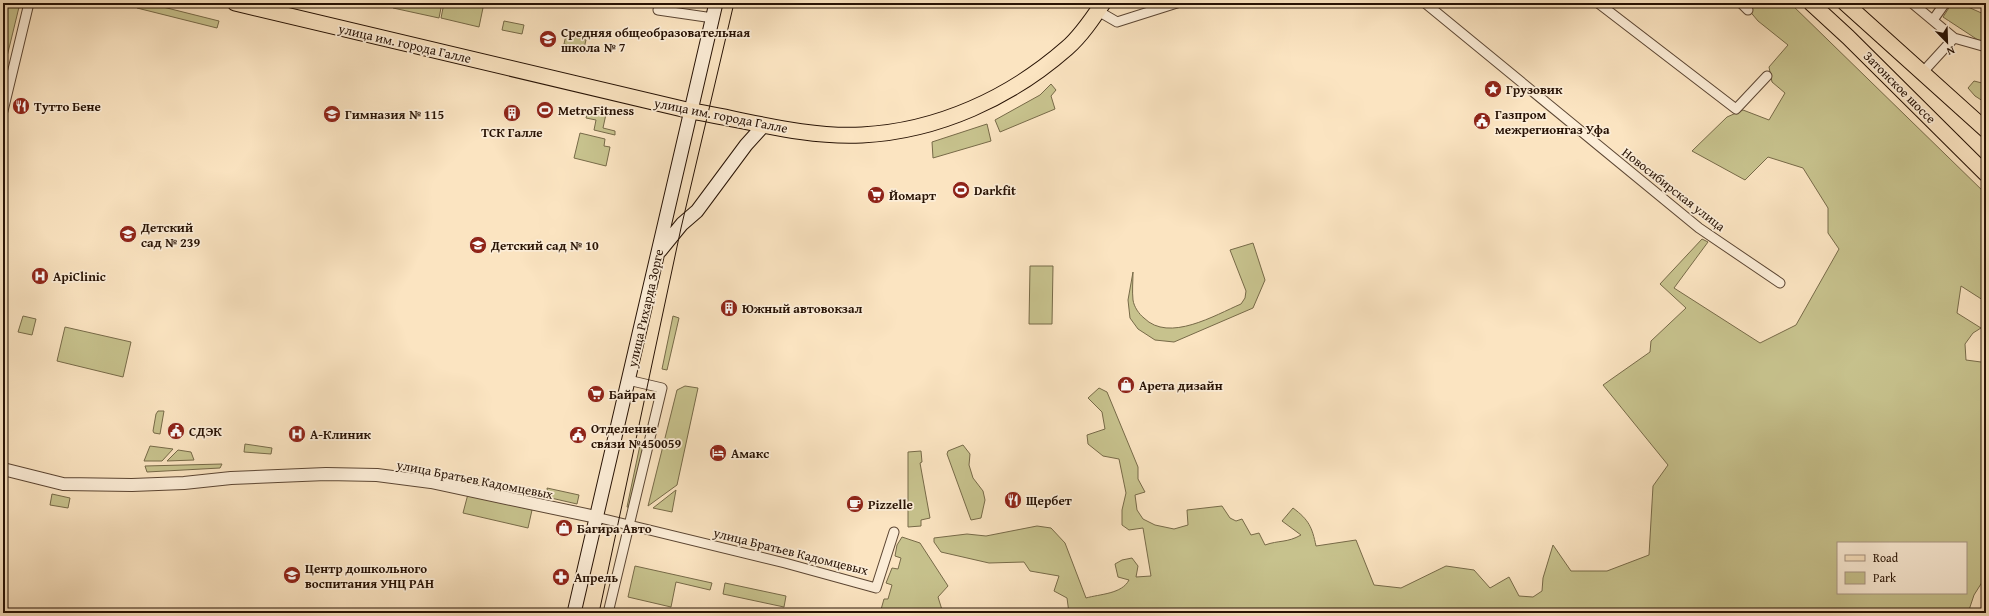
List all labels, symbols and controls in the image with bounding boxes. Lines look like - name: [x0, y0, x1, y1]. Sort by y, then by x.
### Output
- street label: улица им. города Галле: [336, 19, 473, 68]
- north arrow: [1927, 22, 1967, 62]
- place label: Средняя общеобразовательная школа № 7: [561, 23, 750, 57]
- school or university icon: Средняя общеобразовательная школа № 7: [538, 29, 558, 49]
- text: N: [1944, 42, 1957, 60]
- street label: Затонское шоссе: [1859, 47, 1940, 128]
- place icon: Грузовик: [1483, 79, 1503, 99]
- place label: Грузовик: [1506, 80, 1563, 99]
- street label: улица им. города Галле: [651, 93, 789, 138]
- restaurant icon: Тутто Бене: [11, 96, 31, 116]
- place label: Тутто Бене: [34, 97, 101, 116]
- sports icon: MetroFitness: [535, 100, 555, 120]
- place label: MetroFitness: [558, 101, 635, 120]
- building icon: ТСК Галле: [502, 103, 522, 123]
- school or university icon: Гимназия № 115: [322, 104, 342, 124]
- place label: Гимназия № 115: [345, 105, 445, 124]
- place label: Газпром межрегионгаз Уфа: [1495, 105, 1610, 139]
- public building icon: Газпром межрегионгаз Уфа: [1472, 111, 1492, 131]
- place label: ТСК Галле: [481, 123, 543, 142]
- street label: Новосибирская улица: [1618, 143, 1730, 236]
- sports icon: Darkfit: [951, 180, 971, 200]
- place label: Darkfit: [974, 181, 1016, 200]
- supermarket icon: Йомарт: [866, 185, 886, 205]
- place label: Йомарт: [889, 186, 936, 205]
- place label: Детский сад № 239: [140, 218, 201, 252]
- school or university icon: Детский сад № 239: [118, 224, 138, 244]
- school or university icon: Детский сад № 10: [468, 235, 488, 255]
- place label: Детский сад № 10: [490, 236, 599, 255]
- street label: улица Рихарда Зорге: [622, 247, 668, 370]
- hospital icon: ApiClinic: [30, 266, 50, 286]
- place label: ApiClinic: [53, 267, 106, 286]
- building icon: Южный автовокзал: [719, 298, 739, 318]
- place label: Южный автовокзал: [742, 299, 863, 318]
- shop icon: Арета дизайн: [1116, 375, 1136, 395]
- place label: Арета дизайн: [1139, 376, 1223, 395]
- supermarket icon: Байрам: [586, 384, 606, 404]
- place label: Байрам: [609, 385, 656, 404]
- place label: Отделение связи №450059: [591, 419, 681, 453]
- public building icon: СДЭК: [166, 421, 186, 441]
- place label: СДЭК: [189, 422, 222, 441]
- hospital icon: А-Клиник: [287, 424, 307, 444]
- place label: А-Клиник: [310, 425, 372, 444]
- public building icon: Отделение связи №450059: [568, 425, 588, 445]
- hotel icon: Амакс: [708, 443, 728, 463]
- place label: Амакс: [731, 444, 769, 463]
- street label: улица Братьев Кадомцевых: [394, 455, 555, 504]
- restaurant icon: Щербет: [1003, 490, 1023, 510]
- place label: Щербет: [1026, 491, 1072, 510]
- cafe icon: Pizzelle: [845, 494, 865, 514]
- place label: Pizzelle: [868, 495, 913, 514]
- shop icon: Багира Авто: [554, 518, 574, 538]
- place label: Багира Авто: [577, 519, 652, 538]
- street label: улица Братьев Кадомцевых: [710, 523, 871, 580]
- legend: [1837, 542, 1967, 594]
- text: Road: [1873, 549, 1899, 566]
- place label: Центр дошкольного воспитания УНЦ РАН: [305, 559, 434, 593]
- school or university icon: Центр дошкольного воспитания УНЦ РАН: [282, 565, 302, 585]
- pharmacy icon: Апрель: [551, 567, 571, 587]
- place label: Апрель: [574, 568, 618, 587]
- text: Park: [1873, 569, 1897, 586]

